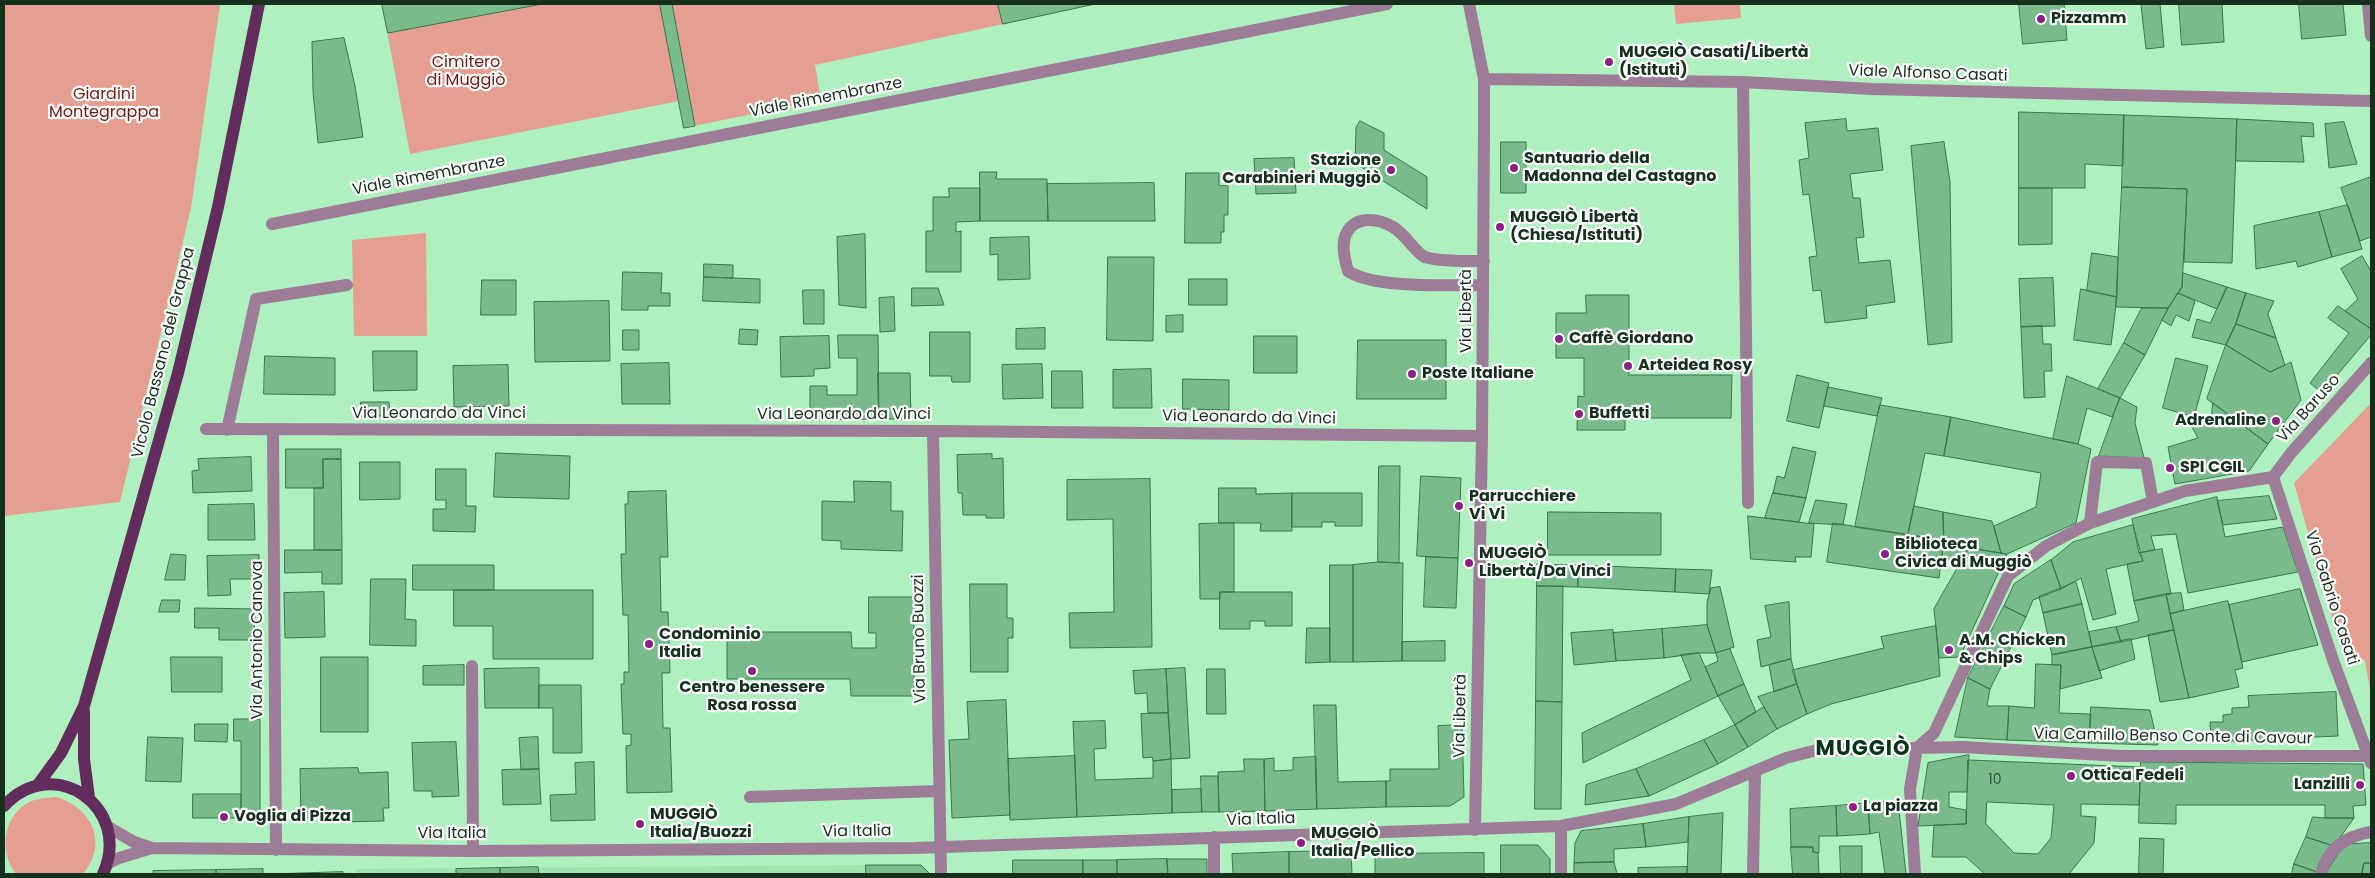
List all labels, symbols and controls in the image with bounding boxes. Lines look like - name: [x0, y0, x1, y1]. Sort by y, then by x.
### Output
- place label: Pizzamm: [2051, 9, 2126, 29]
- marker: Pizzamm: [2035, 13, 2047, 25]
- place label: MUGGIÒ Casati/Libertà (Istituti): [1619, 43, 1809, 81]
- park label: Cimitero di Muggiò: [427, 53, 505, 91]
- marker: MUGGIÒ Casati/Libertà (Istituti): [1603, 56, 1615, 68]
- street label: Viale Alfonso Casati: [1848, 62, 2008, 86]
- street label: Viale Rimembranze: [748, 74, 904, 122]
- park label: Giardini Montegrappa: [49, 85, 159, 123]
- place label: Santuario della Madonna del Castagno: [1524, 149, 1716, 187]
- place label: Stazione Carabinieri Muggiò: [1222, 151, 1381, 189]
- street label: Viale Rimembranze: [351, 152, 507, 200]
- marker: Santuario della Madonna del Castagno: [1508, 162, 1520, 174]
- marker: Stazione Carabinieri Muggiò: [1385, 164, 1397, 176]
- place label: MUGGIÒ Libertà (Chiesa/Istituti): [1510, 208, 1643, 246]
- marker: MUGGIÒ Libertà (Chiesa/Istituti): [1494, 221, 1506, 233]
- street label: Vicolo Bassano del Grappa: [128, 246, 200, 460]
- street label: Via Libertà: [1457, 269, 1477, 353]
- place label: Caffè Giordano: [1569, 329, 1693, 349]
- marker: Caffè Giordano: [1553, 333, 1565, 345]
- place label: Arteidea Rosy: [1638, 356, 1752, 376]
- marker: Arteidea Rosy: [1622, 360, 1634, 372]
- place label: Poste Italiane: [1422, 364, 1534, 384]
- marker: Poste Italiane: [1406, 368, 1418, 380]
- street label: Via Baruso: [2273, 371, 2345, 447]
- street label: Via Leonardo da Vinci: [352, 404, 526, 424]
- place label: Buffetti: [1589, 404, 1649, 424]
- street label: Via Leonardo da Vinci: [757, 405, 931, 425]
- street label: Via Leonardo da Vinci: [1162, 407, 1336, 429]
- marker: Buffetti: [1573, 408, 1585, 420]
- place label: Adrenaline: [2175, 411, 2266, 431]
- marker: Adrenaline: [2270, 415, 2282, 427]
- place label: SPI CGIL: [2180, 458, 2245, 478]
- marker: SPI CGIL: [2164, 462, 2176, 474]
- place label: Parrucchiere Vi Vi: [1469, 487, 1576, 525]
- marker: Parrucchiere Vi Vi: [1453, 500, 1465, 512]
- street label: Via Gabrio Casati: [2300, 528, 2362, 668]
- place label: Biblioteca Civica di Muggiò: [1895, 535, 2032, 573]
- place label: MUGGIÒ Libertà/Da Vinci: [1479, 544, 1611, 582]
- marker: Biblioteca Civica di Muggiò: [1879, 548, 1891, 560]
- marker: MUGGIÒ Libertà/Da Vinci: [1463, 557, 1475, 569]
- street label: Via Antonio Canova: [248, 560, 268, 720]
- street label: Via Bruno Buozzi: [909, 574, 931, 704]
- place label: Condominio Italia: [659, 625, 761, 663]
- place label: A.M. Chicken & Chips: [1959, 631, 2066, 669]
- marker: Condominio Italia: [643, 638, 655, 650]
- marker: A.M. Chicken & Chips: [1943, 644, 1955, 656]
- marker: Centro benessere Rosa rossa: [746, 665, 758, 677]
- street label: Via Libertà: [1451, 674, 1471, 758]
- place label: Centro benessere Rosa rossa: [679, 678, 825, 716]
- street label: Via Camillo Benso Conte di Cavour: [2033, 725, 2313, 749]
- district label: MUGGIÒ: [1815, 737, 1911, 763]
- place label: Ottica Fedeli: [2081, 766, 2184, 786]
- marker: Ottica Fedeli: [2065, 770, 2077, 782]
- house number: 10: [1988, 772, 2002, 788]
- place label: Lanzilli: [2294, 775, 2350, 795]
- marker: Lanzilli: [2354, 779, 2366, 791]
- place label: La piazza: [1863, 797, 1938, 817]
- marker: La piazza: [1847, 801, 1859, 813]
- place label: MUGGIÒ Italia/Buozzi: [650, 805, 752, 843]
- place label: Voglia di Pizza: [234, 807, 351, 827]
- street label: Via Italia: [1226, 809, 1296, 831]
- marker: Voglia di Pizza: [218, 811, 230, 823]
- marker: MUGGIÒ Italia/Buozzi: [634, 818, 646, 830]
- street label: Via Italia: [822, 822, 892, 842]
- street label: Via Italia: [417, 824, 487, 844]
- place label: MUGGIÒ Italia/Pellico: [1311, 824, 1415, 862]
- marker: MUGGIÒ Italia/Pellico: [1295, 837, 1307, 849]

